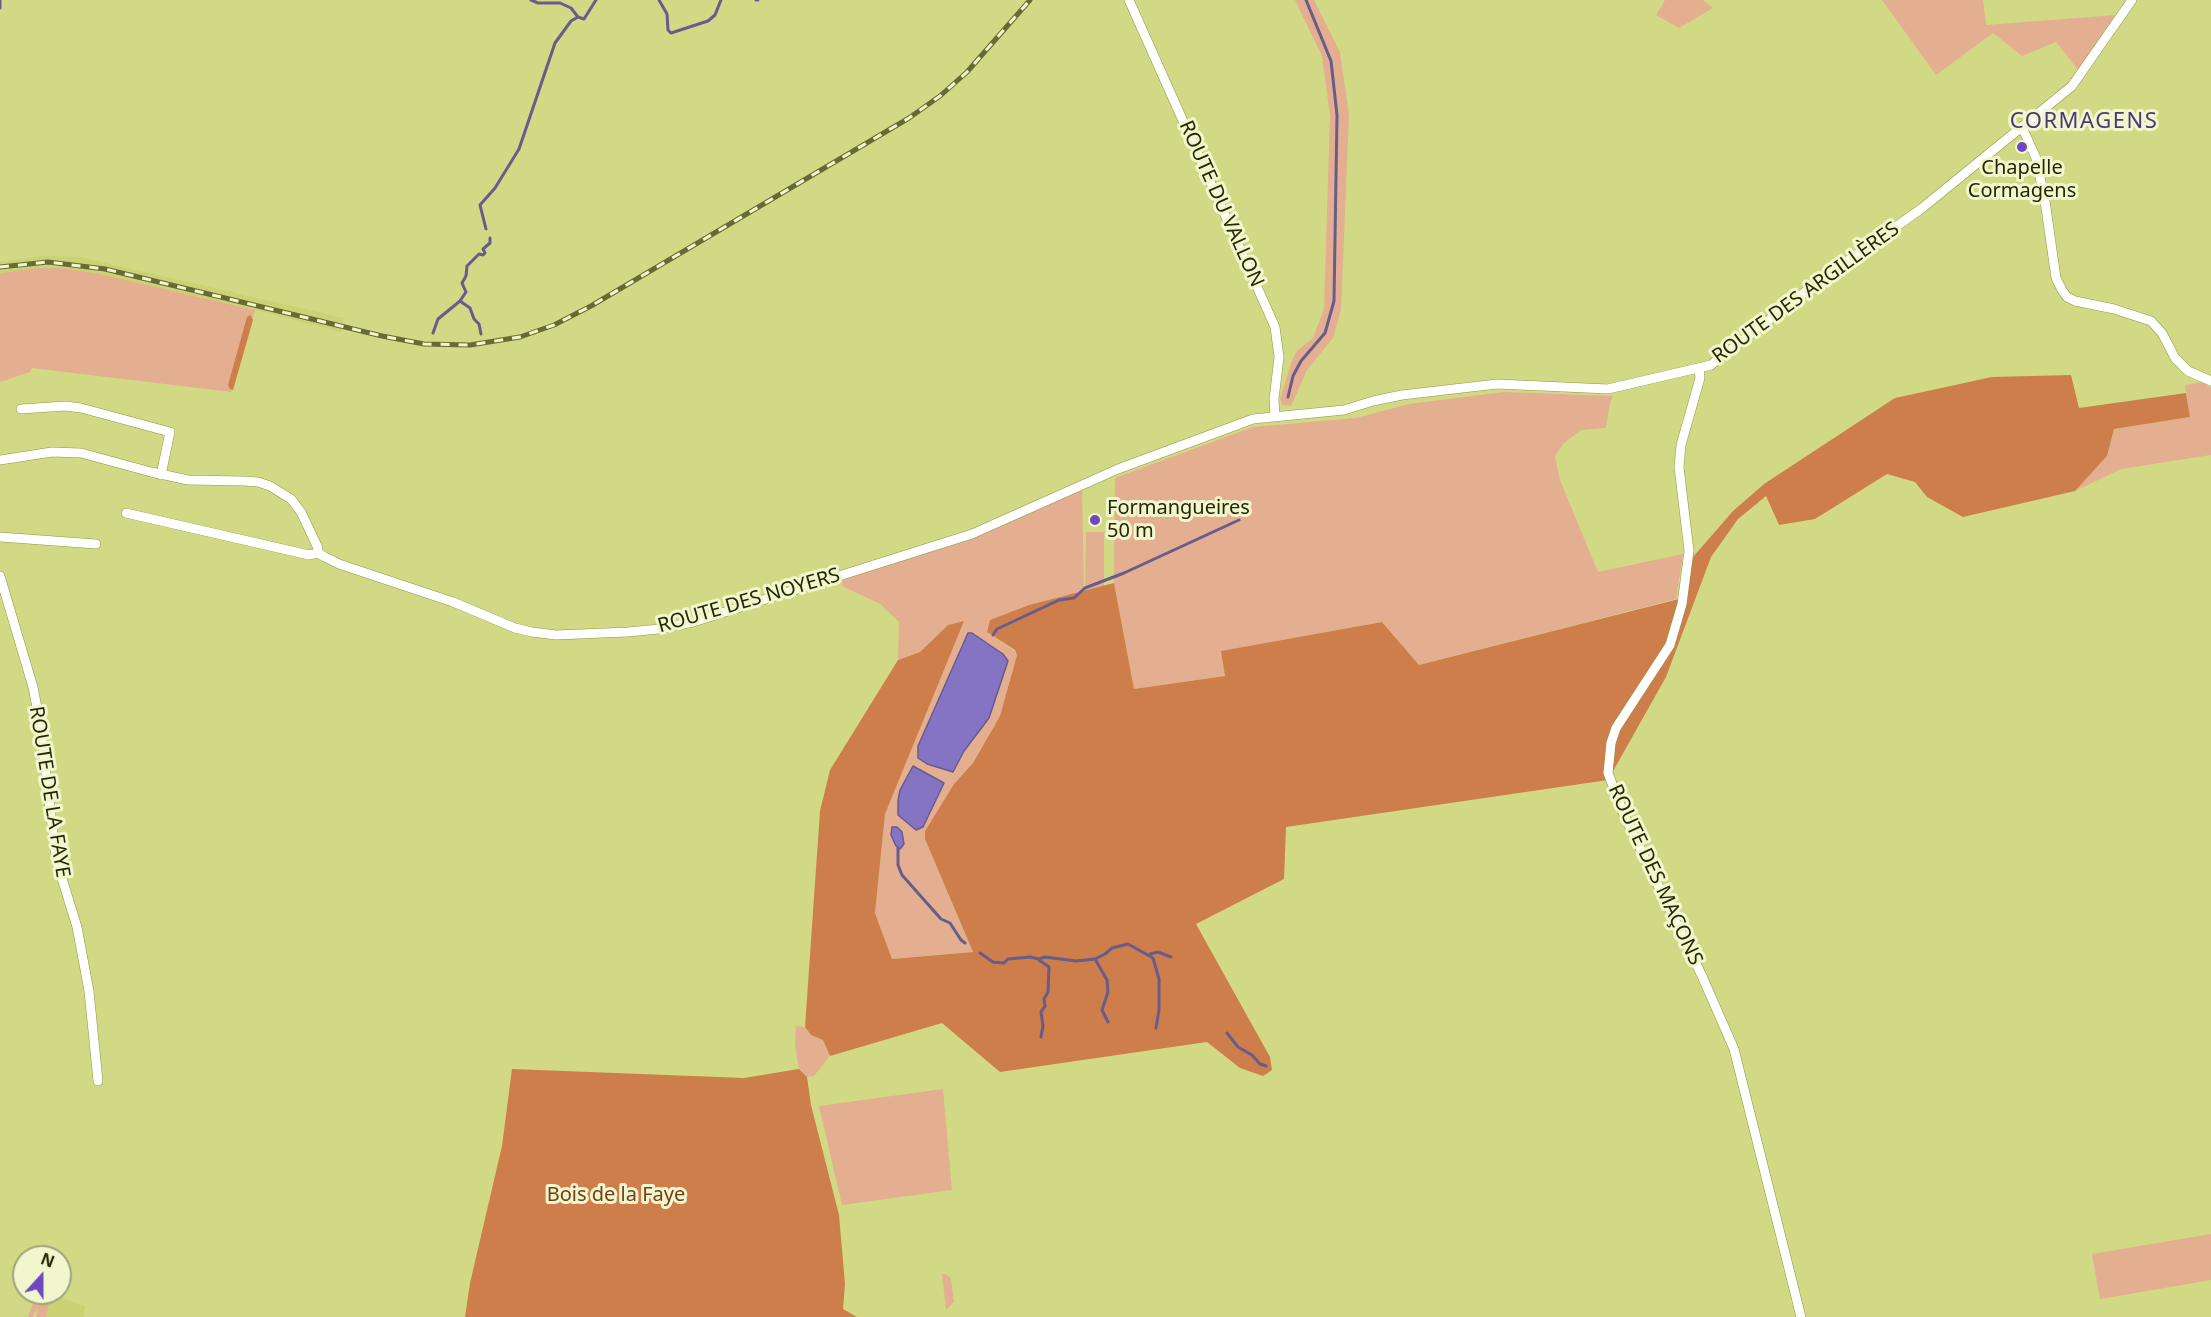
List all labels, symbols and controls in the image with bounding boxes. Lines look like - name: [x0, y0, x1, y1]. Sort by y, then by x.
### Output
- district label: CORMAGENS: [2010, 109, 2158, 135]
- street label: ROUTE DU VALLON: [1173, 117, 1269, 291]
- marker: Chapelle Cormagens: [2015, 140, 2029, 154]
- place label: Chapelle Cormagens: [1968, 156, 2076, 203]
- street label: ROUTE DES ARGILLÈRES: [1708, 217, 1904, 369]
- place label: Formangueires 50 m: [1107, 496, 1250, 543]
- marker: Formangueires 50 m: [1088, 513, 1102, 527]
- street label: ROUTE DES NOYERS: [655, 563, 843, 639]
- street label: ROUTE DE LA FAYE: [24, 704, 74, 880]
- street label: ROUTE DES MAÇONS: [1603, 781, 1707, 969]
- park label: Bois de la Faye: [547, 1183, 685, 1207]
- north arrow: [12, 1245, 72, 1305]
- text: N: [38, 1247, 58, 1273]

